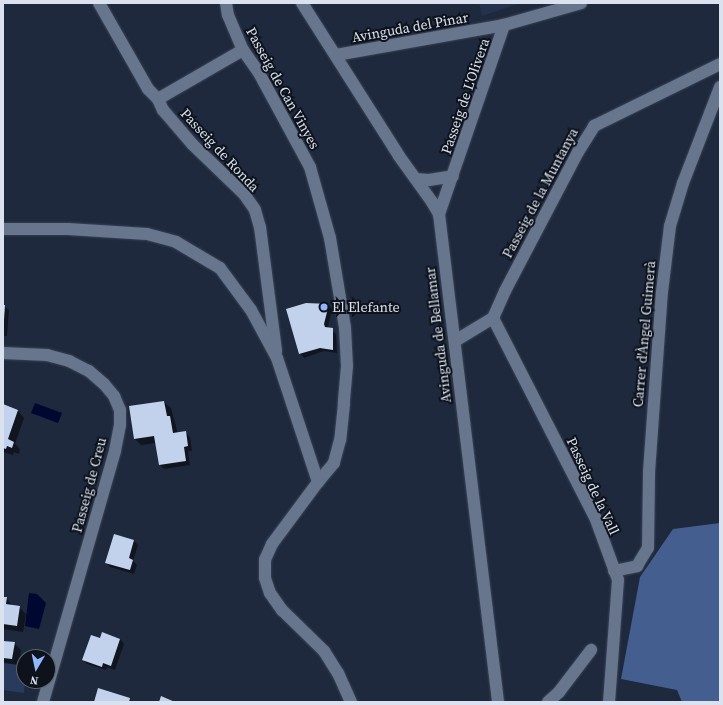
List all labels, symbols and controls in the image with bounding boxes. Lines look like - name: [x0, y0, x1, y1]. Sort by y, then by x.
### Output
- street label: Avinguda del Pinar: [350, 8, 470, 46]
- street label: Passeig de Can Vinyes: [243, 24, 323, 152]
- street label: Passeig de L'Olivera: [437, 36, 493, 156]
- street label: Passeig de Ronda: [177, 105, 263, 195]
- street label: Passeig de la Muntanya: [499, 125, 581, 261]
- street label: Carrer d'Àngel Guimerà: [629, 260, 659, 408]
- street label: Avinguda de Bellamar: [421, 266, 455, 404]
- place label: El Elefante: [332, 299, 400, 315]
- marker: El Elefante: [319, 302, 329, 312]
- street label: Passeig de la Vall: [563, 434, 623, 538]
- street label: Passeig de Creu: [68, 436, 110, 534]
- north arrow: [16, 649, 56, 689]
- text: N: [29, 672, 39, 688]

